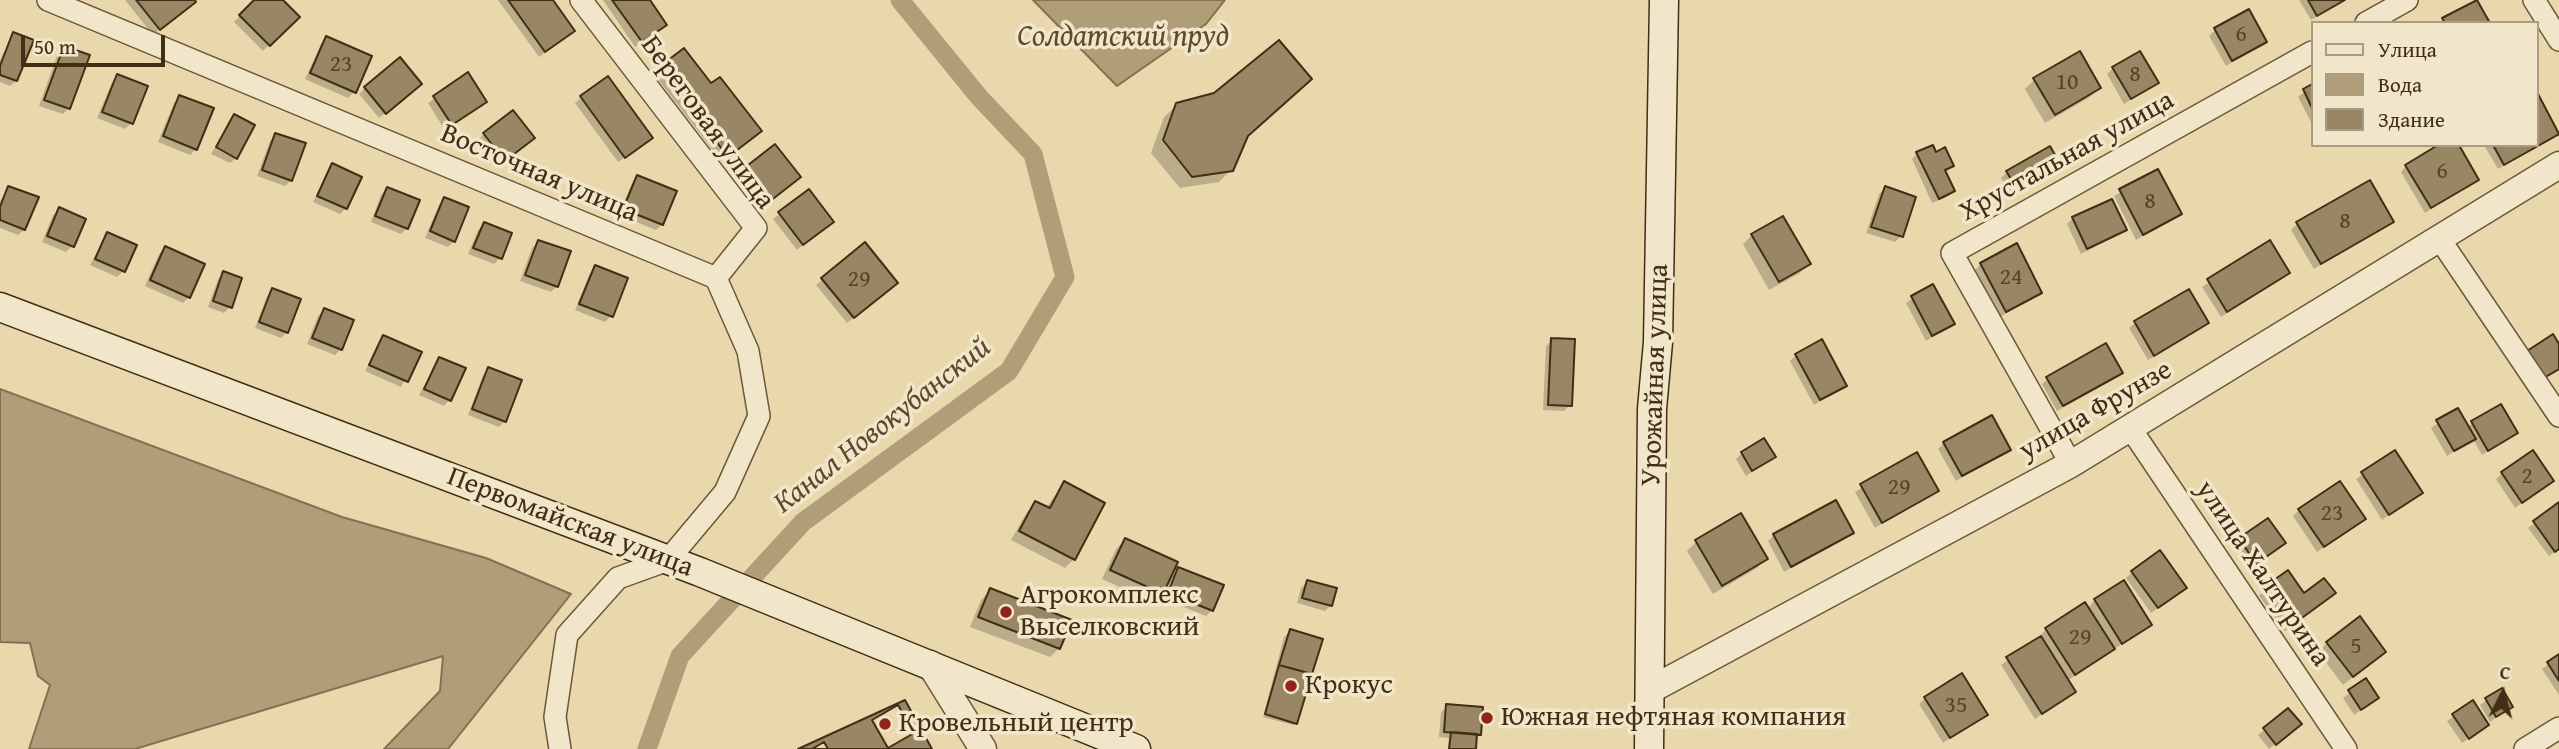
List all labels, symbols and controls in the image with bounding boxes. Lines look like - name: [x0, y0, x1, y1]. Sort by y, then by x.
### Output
- water label: Солдатский пруд: [1017, 19, 1229, 55]
- scale bar: [24, 21, 168, 65]
- house number: 6: [2235, 21, 2247, 49]
- legend: [2310, 21, 2538, 147]
- street label: Береговая улица: [633, 30, 781, 216]
- text: 50 m: [34, 31, 76, 62]
- text: Улица: [2378, 34, 2437, 65]
- house number: 23: [329, 51, 353, 79]
- house number: 8: [2129, 61, 2141, 89]
- house number: 10: [2055, 69, 2079, 97]
- text: Вода: [2378, 69, 2422, 100]
- street label: Хрустальная улица: [1954, 84, 2180, 230]
- text: Здание: [2378, 104, 2445, 135]
- street label: Восточная улица: [435, 117, 643, 231]
- house number: 6: [2436, 158, 2448, 186]
- house number: 8: [2144, 188, 2156, 216]
- house number: 8: [2339, 208, 2351, 236]
- street label: Урожайная улица: [1635, 263, 1677, 487]
- house number: 24: [1999, 264, 2023, 292]
- house number: 29: [847, 266, 871, 294]
- water label: Канал Новокубанский: [767, 330, 999, 522]
- street label: улица Фрунзе: [2014, 354, 2178, 468]
- street label: Первомайская улица: [442, 461, 698, 585]
- house number: 2: [2521, 463, 2533, 491]
- house number: 29: [1887, 474, 1911, 502]
- street label: улица Халтурина: [2187, 475, 2337, 673]
- house number: 23: [2320, 500, 2344, 528]
- place label: Агрокомплекс Выселковский: [1020, 579, 1199, 645]
- marker: Агрокомплекс Выселковский: [998, 604, 1014, 620]
- house number: 29: [2068, 624, 2092, 652]
- house number: 5: [2350, 633, 2362, 661]
- north arrow: [2468, 658, 2538, 728]
- text: С: [2498, 658, 2512, 687]
- place label: Крокус: [1305, 669, 1393, 703]
- marker: Крокус: [1283, 678, 1299, 694]
- house number: 35: [1944, 692, 1968, 720]
- place label: Южная нефтяная компания: [1501, 701, 1846, 735]
- place label: Кровельный центр: [899, 707, 1134, 741]
- marker: Южная нефтяная компания: [1479, 710, 1495, 726]
- marker: Кровельный центр: [877, 716, 893, 732]

